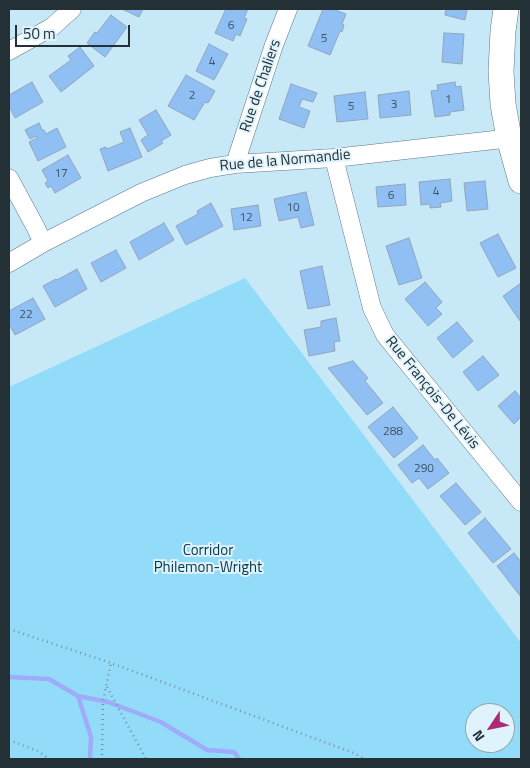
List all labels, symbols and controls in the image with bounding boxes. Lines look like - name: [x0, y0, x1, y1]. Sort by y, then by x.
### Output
- scale bar: [18, 15, 132, 47]
- house number: 6: [228, 19, 234, 33]
- text: 50 m: [23, 22, 56, 45]
- house number: 5: [321, 32, 327, 46]
- street label: Rue de Chaliers: [237, 37, 285, 135]
- house number: 4: [209, 55, 215, 69]
- house number: 2: [189, 89, 195, 103]
- house number: 1: [445, 93, 451, 107]
- house number: 3: [391, 98, 397, 112]
- house number: 5: [348, 100, 354, 114]
- street label: Rue de la Normandie: [219, 146, 351, 176]
- house number: 17: [54, 167, 68, 181]
- house number: 4: [433, 185, 439, 199]
- house number: 6: [388, 189, 394, 203]
- house number: 10: [286, 201, 300, 215]
- house number: 12: [239, 211, 253, 225]
- house number: 22: [19, 308, 33, 322]
- street label: Rue François-De Lévis: [381, 333, 483, 453]
- house number: 288: [383, 425, 403, 439]
- house number: 290: [414, 462, 434, 476]
- park label: Corridor Philemon-Wright: [154, 542, 262, 577]
- north arrow: [465, 703, 515, 753]
- text: N: [467, 726, 489, 746]

